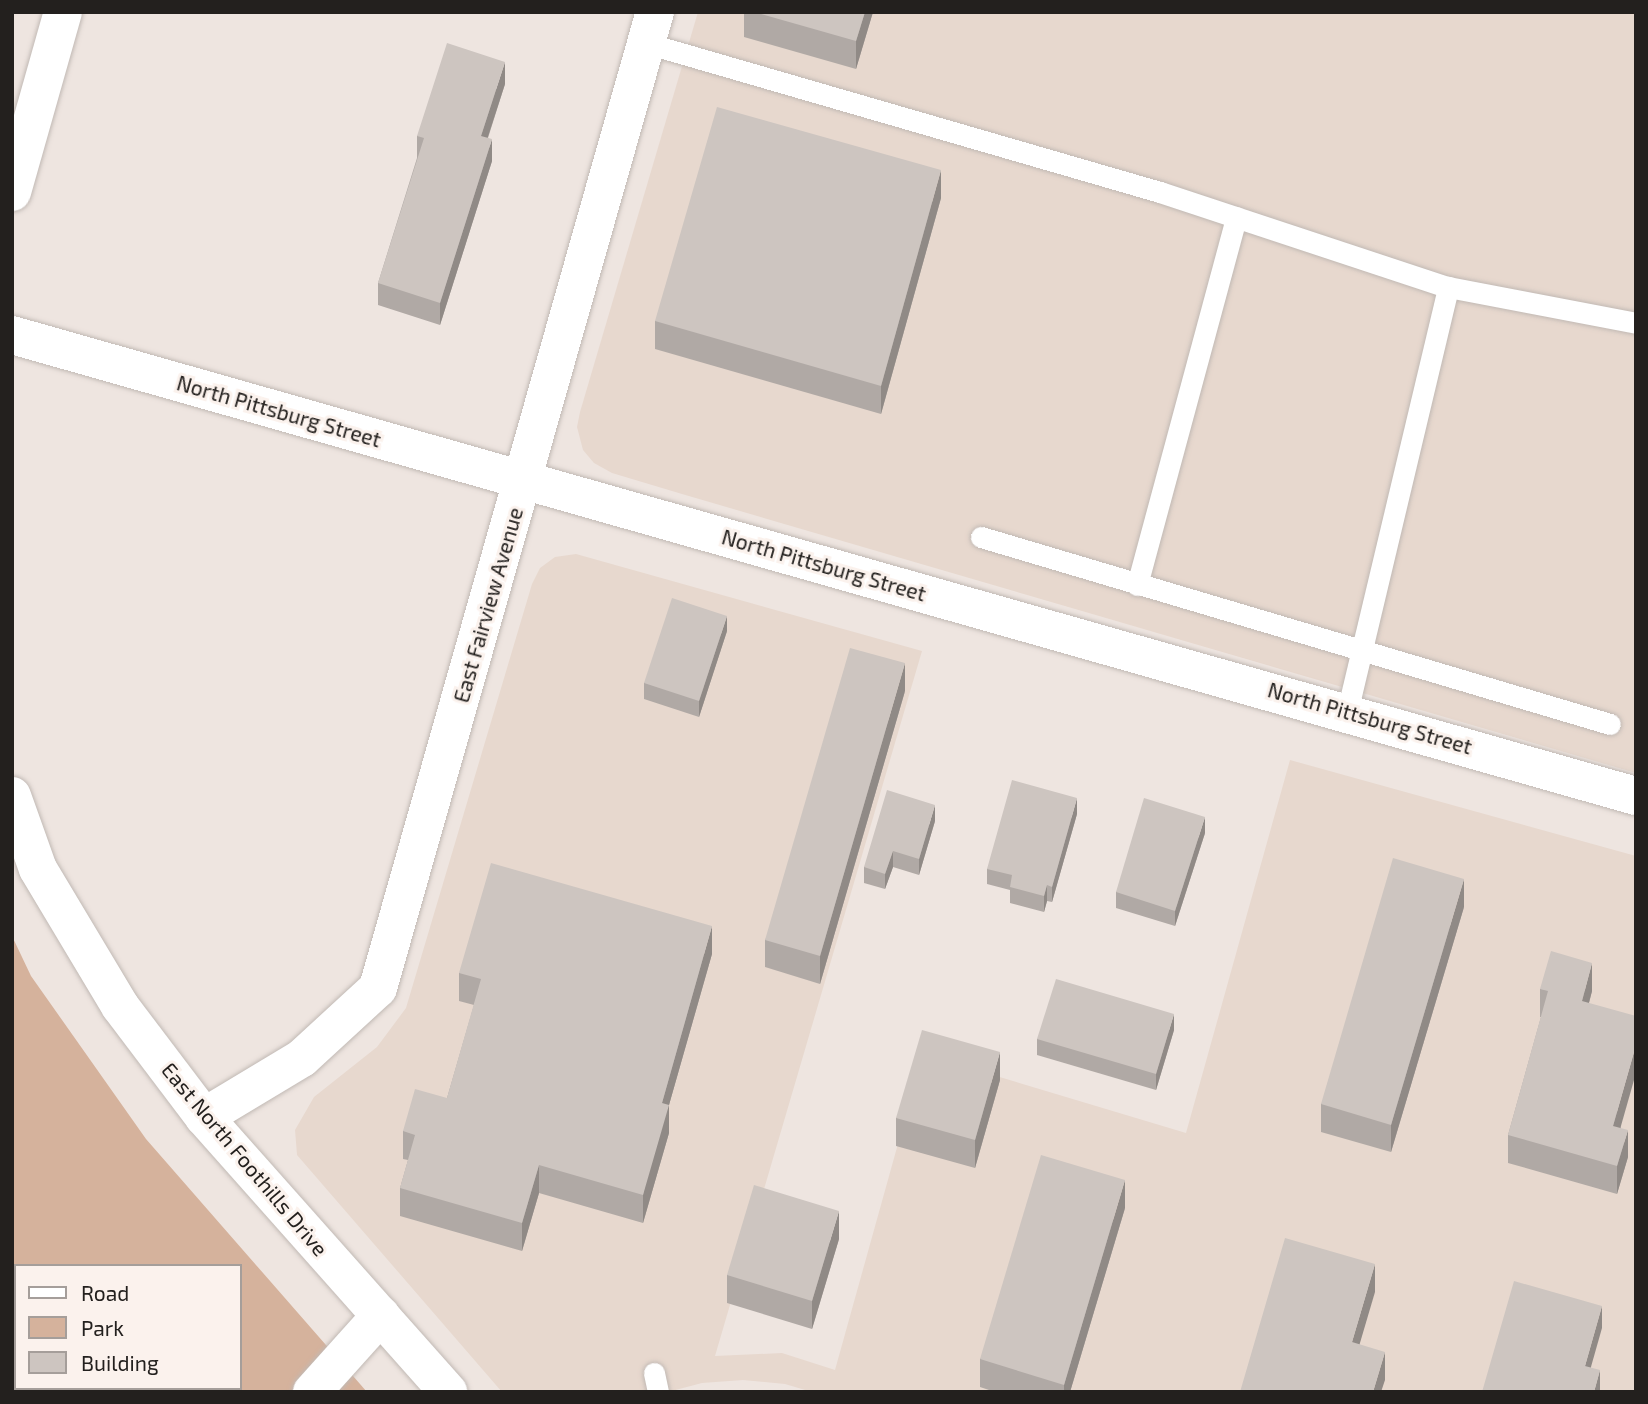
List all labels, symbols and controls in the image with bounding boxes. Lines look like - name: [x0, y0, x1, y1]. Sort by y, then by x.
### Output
- street label: North Pittsburg Street: [174, 370, 384, 452]
- street label: East Fairview Avenue: [448, 504, 528, 706]
- street label: North Pittsburg Street: [719, 524, 929, 606]
- street label: North Pittsburg Street: [1265, 677, 1475, 759]
- street label: East North Foothills Drive: [157, 1057, 333, 1261]
- legend: [14, 1264, 242, 1390]
- text: Road: [81, 1280, 129, 1305]
- text: Park: [81, 1315, 124, 1340]
- text: Building: [81, 1350, 159, 1375]

